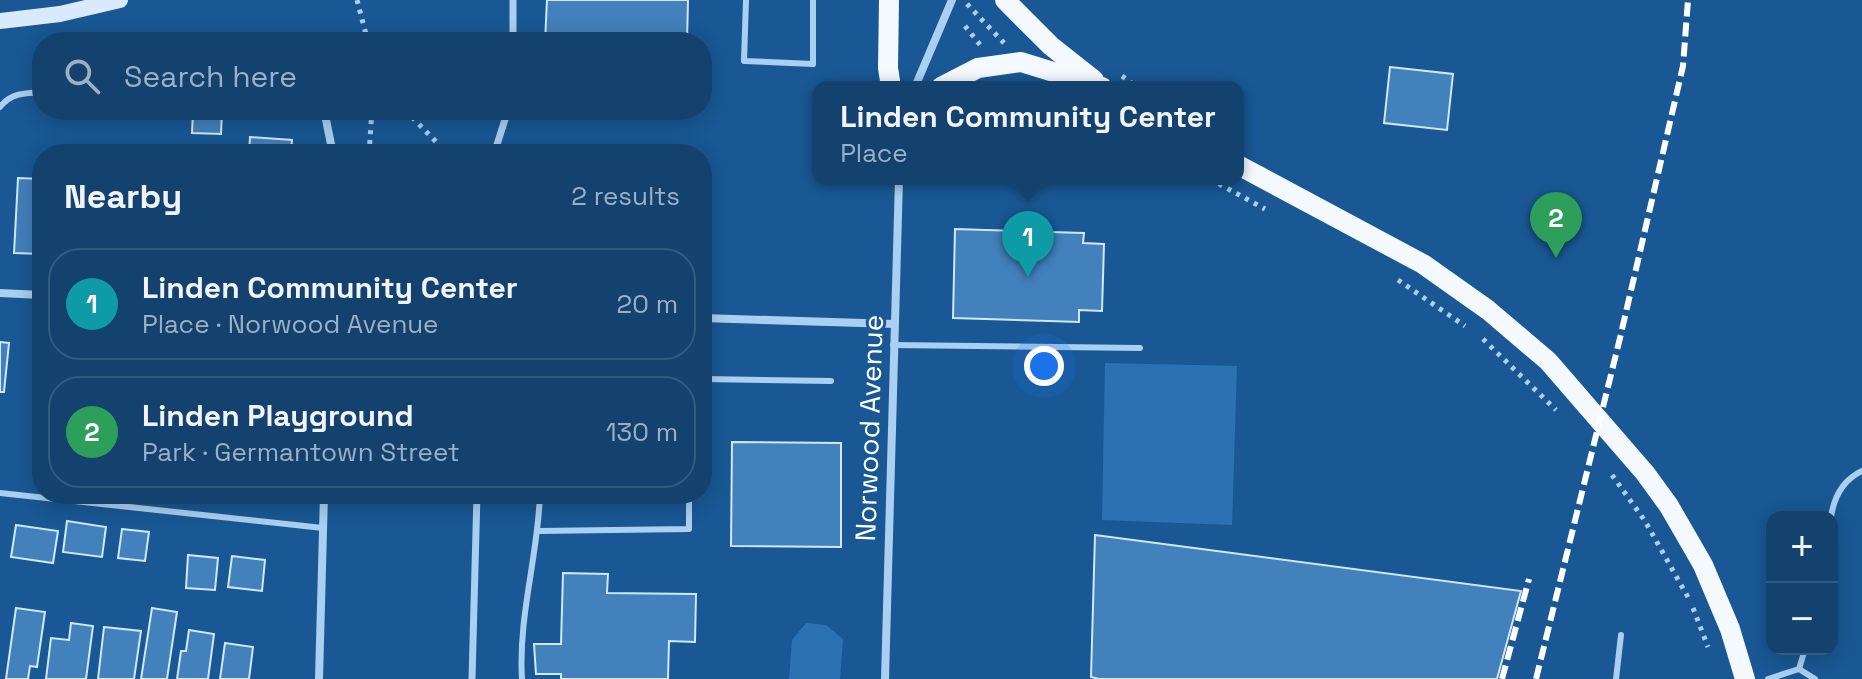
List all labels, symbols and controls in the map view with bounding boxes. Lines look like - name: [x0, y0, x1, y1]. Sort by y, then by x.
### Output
- search box: [32, 32, 712, 120]
- icon: search: [60, 54, 104, 98]
- text: Search here: [124, 57, 297, 96]
- popup: [812, 81, 1244, 185]
- text: Linden Community Center: [840, 97, 1216, 136]
- text: Place: [840, 136, 908, 170]
- text: Nearby: [64, 175, 182, 218]
- text: 2 results: [571, 179, 680, 213]
- pin: 2: [1530, 192, 1582, 258]
- pin: 1: [1002, 211, 1054, 277]
- text: Linden Community Center: [142, 268, 518, 307]
- text: 1: [86, 287, 98, 321]
- text: 20 m: [617, 287, 678, 321]
- text: Place · Norwood Avenue: [142, 307, 439, 341]
- street label: Norwood Avenue: [847, 314, 891, 542]
- your location: [1024, 346, 1064, 386]
- text: Linden Playground: [142, 396, 414, 435]
- text: 2: [84, 415, 100, 449]
- text: 130 m: [606, 415, 678, 449]
- text: Park · Germantown Street: [142, 435, 460, 469]
- map controls: [1766, 511, 1838, 655]
- button: +: [1766, 511, 1838, 583]
- button: −: [1766, 583, 1838, 655]

